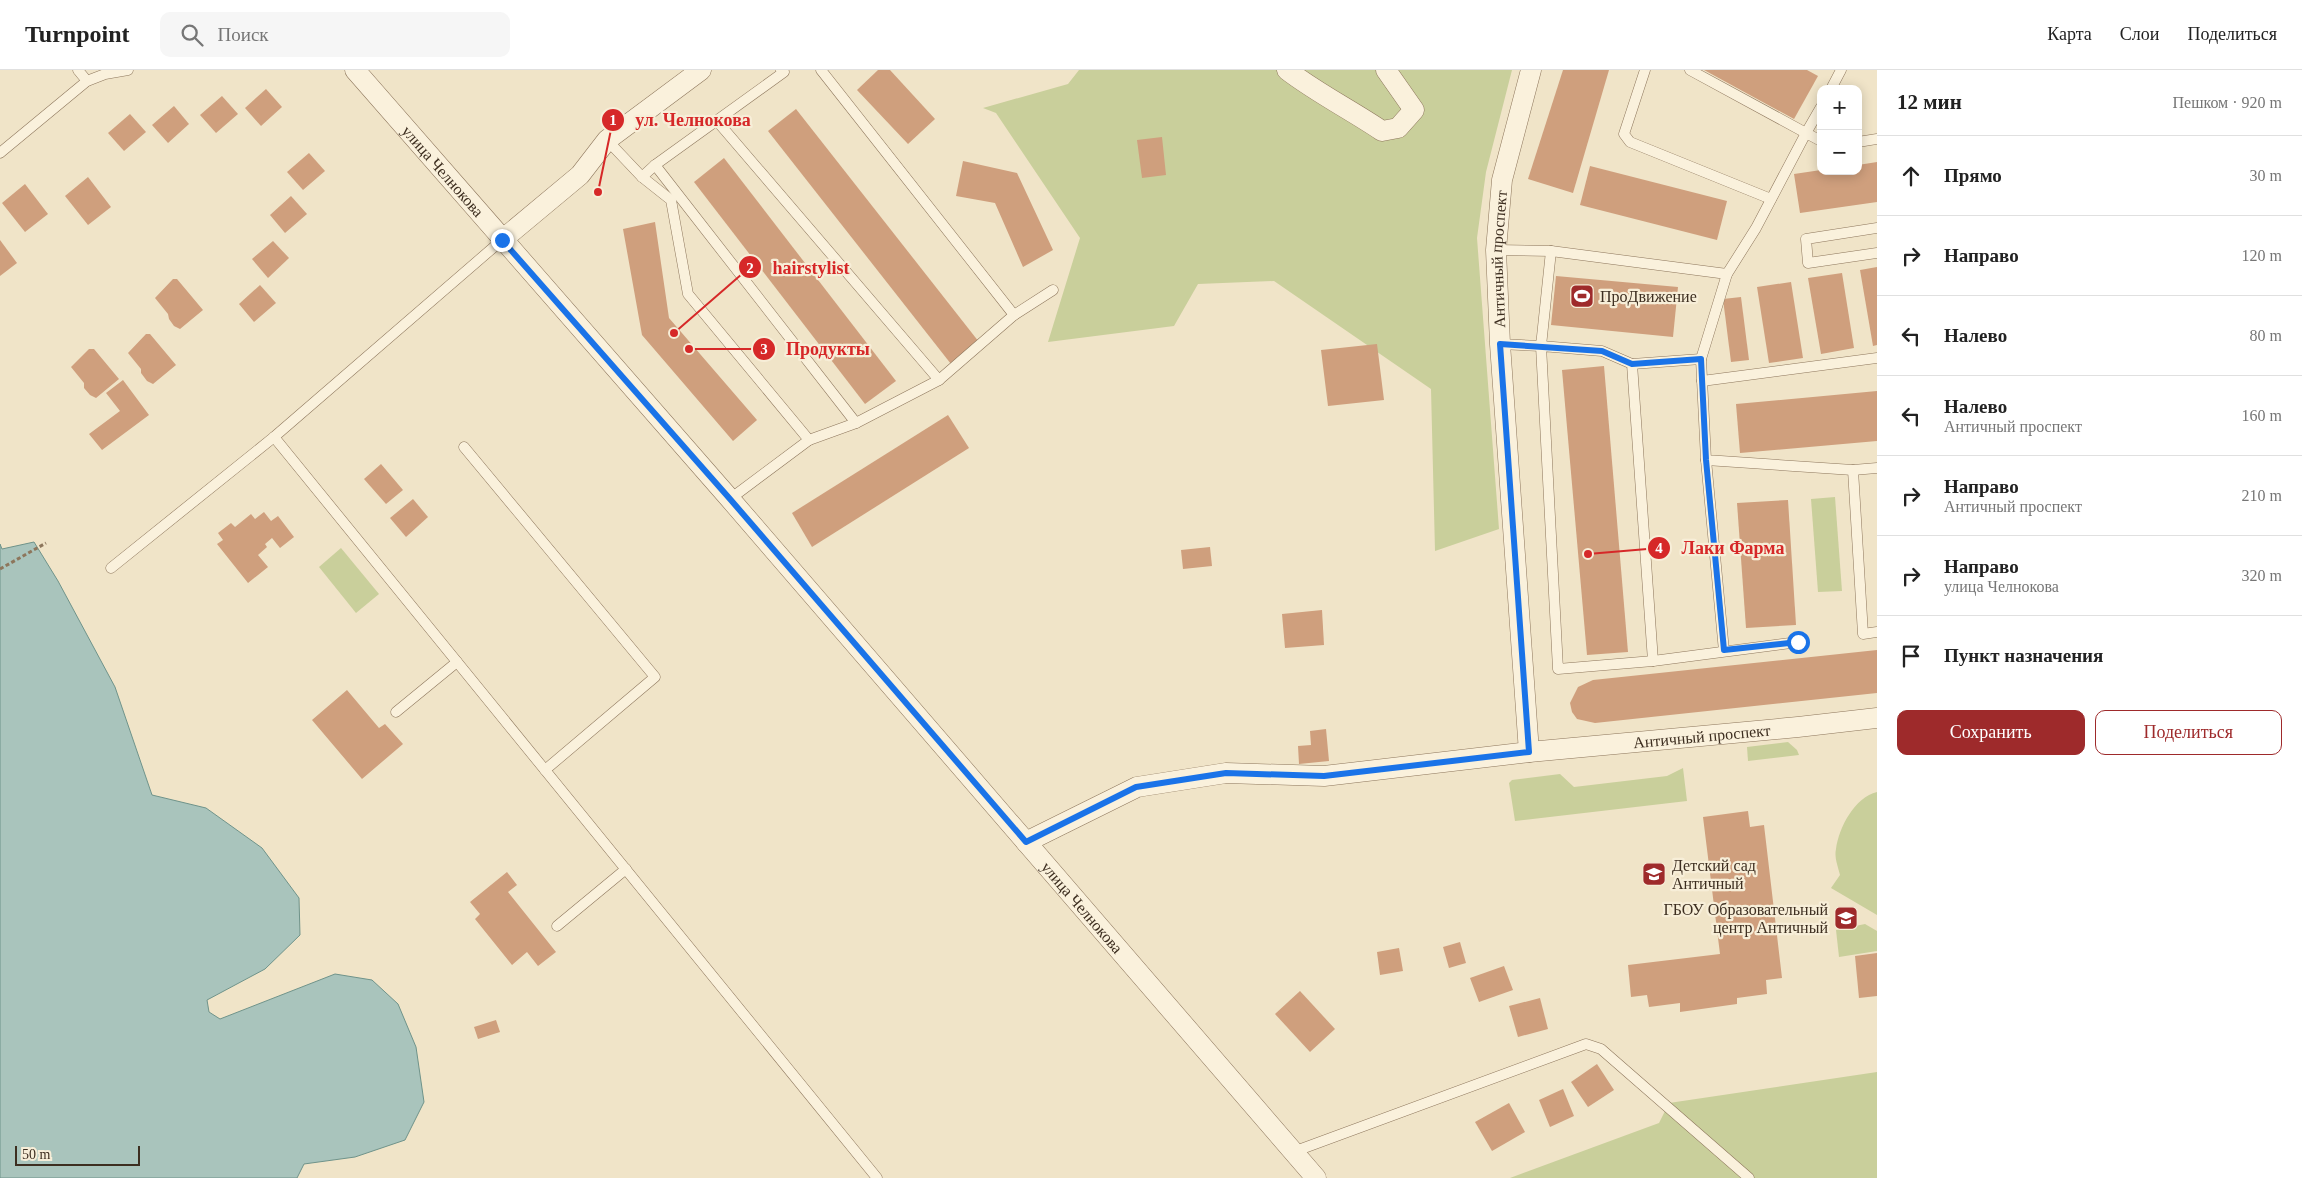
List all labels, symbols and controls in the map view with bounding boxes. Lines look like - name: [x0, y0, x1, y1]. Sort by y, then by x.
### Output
- search box: [160, 12, 510, 57]
- text: Turnpoint: [25, 21, 130, 47]
- icon: search: [178, 21, 206, 49]
- text: Поиск: [218, 24, 269, 45]
- text: Карта: [2047, 24, 2092, 44]
- text: Слои: [2120, 24, 2159, 44]
- text: Поделиться: [2187, 24, 2277, 44]
- map controls: [1817, 85, 1862, 175]
- button: +: [1817, 85, 1862, 130]
- text: 12 мин: [1897, 90, 1962, 114]
- text: Пешком · 920 m: [2172, 94, 2282, 111]
- callout: ул. Челнокова: [601, 103, 761, 136]
- text: ул. Челнокова: [635, 110, 751, 130]
- text: 1: [609, 112, 617, 128]
- street label: улица Челнокова: [398, 122, 487, 220]
- button: −: [1817, 130, 1862, 175]
- icon: ahead: [1897, 162, 1925, 190]
- text: Прямо: [1944, 165, 2002, 186]
- text: 30 m: [2250, 167, 2282, 184]
- street label: Античный проспект: [1488, 190, 1510, 328]
- route end: [491, 229, 514, 252]
- icon: right: [1897, 242, 1925, 270]
- text: Направо: [1944, 245, 2019, 266]
- text: 120 m: [2242, 247, 2282, 264]
- callout: hairstylist: [737, 251, 859, 284]
- text: hairstylist: [772, 258, 850, 278]
- text: 2: [746, 260, 754, 276]
- sports icon: ПроДвижение: [1569, 283, 1595, 309]
- place label: ПроДвижение: [1600, 288, 1697, 306]
- icon: left: [1897, 322, 1925, 350]
- text: Налево: [1944, 325, 2007, 346]
- text: 80 m: [2250, 327, 2282, 344]
- callout: Продукты: [751, 332, 880, 365]
- text: Продукты: [786, 339, 870, 359]
- text: 3: [760, 341, 768, 357]
- text: Налево: [1944, 396, 2007, 417]
- icon: left: [1897, 402, 1925, 430]
- text: 160 m: [2242, 407, 2282, 424]
- text: Античный проспект: [1944, 418, 2082, 435]
- text: Направо: [1944, 476, 2019, 497]
- icon: right: [1897, 482, 1925, 510]
- text: 210 m: [2242, 487, 2282, 504]
- text: Античный проспект: [1944, 498, 2082, 515]
- callout: Лаки Фарма: [1646, 531, 1794, 564]
- text: Лаки Фарма: [1682, 538, 1785, 558]
- text: 4: [1655, 540, 1663, 556]
- text: Направо: [1944, 556, 2019, 577]
- icon: right: [1897, 562, 1925, 590]
- text: 320 m: [2242, 567, 2282, 584]
- text: улица Челнокова: [1944, 578, 2059, 595]
- route start: [1787, 631, 1810, 654]
- icon: arrive: [1897, 642, 1925, 670]
- text: Пункт назначения: [1944, 645, 2103, 666]
- button: Сохранить: [1897, 710, 2085, 755]
- button: Поделиться: [2095, 710, 2282, 755]
- street label: Античный проспект: [1632, 722, 1771, 751]
- place label: Детский сад Античный: [1672, 857, 1756, 892]
- street label: улица Челнокова: [1037, 858, 1126, 957]
- school or university icon: Детский сад Античный: [1641, 861, 1667, 887]
- place label: ГБОУ Образовательный центр Античный: [1663, 901, 1828, 937]
- school or university icon: ГБОУ Образовательный центр Античный: [1833, 905, 1859, 931]
- scale bar: [15, 1143, 140, 1166]
- text: 50 m: [22, 1147, 50, 1162]

